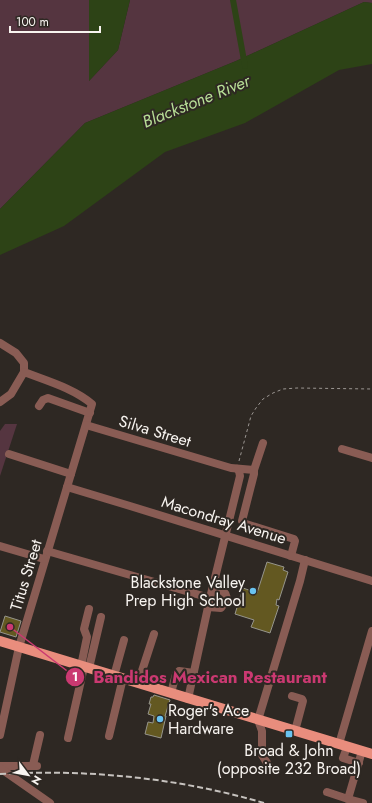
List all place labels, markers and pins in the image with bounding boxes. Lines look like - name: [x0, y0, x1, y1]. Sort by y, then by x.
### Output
- place label: Blackstone Valley Prep High School: [125, 571, 246, 612]
- marker: Blackstone Valley Prep High School: [248, 586, 258, 596]
- callout: Bandidos Mexican Restaurant: [65, 662, 335, 691]
- place label: Roger's Ace Hardware: [168, 699, 249, 740]
- marker: Roger's Ace Hardware: [155, 714, 165, 724]
- marker: Broad & John (opposite 232 Broad): [284, 729, 294, 739]
- place label: Broad & John (opposite 232 Broad): [217, 739, 361, 780]

